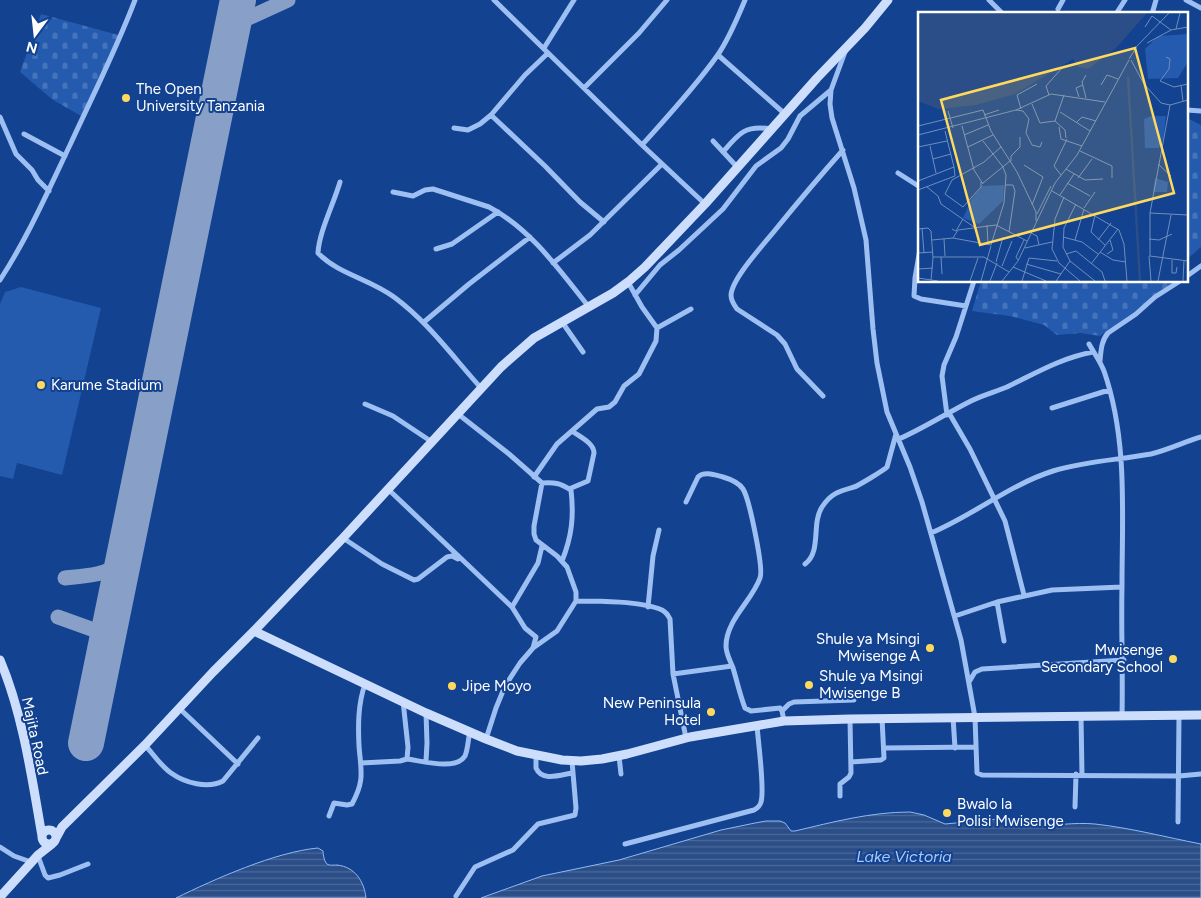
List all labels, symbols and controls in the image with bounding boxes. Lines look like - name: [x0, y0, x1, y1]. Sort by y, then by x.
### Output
- north arrow: [10, 10, 60, 60]
- inset map: [918, 12, 1188, 282]
- text: N: [24, 37, 39, 57]
- place label: The Open University Tanzania: [136, 80, 265, 115]
- marker: The Open University Tanzania: [120, 92, 132, 104]
- place label: Karume Stadium: [51, 376, 162, 394]
- marker: Karume Stadium: [35, 379, 47, 391]
- place label: Shule ya Msingi Mwisenge A: [816, 630, 920, 665]
- place label: Mwisenge Secondary School: [1041, 641, 1163, 676]
- marker: Shule ya Msingi Mwisenge A: [924, 642, 936, 654]
- marker: Mwisenge Secondary School: [1167, 653, 1179, 665]
- place label: Shule ya Msingi Mwisenge B: [819, 667, 923, 702]
- place label: Jipe Moyo: [462, 677, 532, 695]
- marker: Shule ya Msingi Mwisenge B: [803, 679, 815, 691]
- marker: Jipe Moyo: [446, 680, 458, 692]
- place label: New Peninsula Hotel: [603, 694, 701, 729]
- street label: Majita Road: [18, 695, 52, 777]
- marker: New Peninsula Hotel: [705, 706, 717, 718]
- place label: Bwalo la Polisi Mwisenge: [957, 795, 1064, 830]
- marker: Bwalo la Polisi Mwisenge: [941, 807, 953, 819]
- water label: Lake Victoria: [856, 847, 952, 866]

